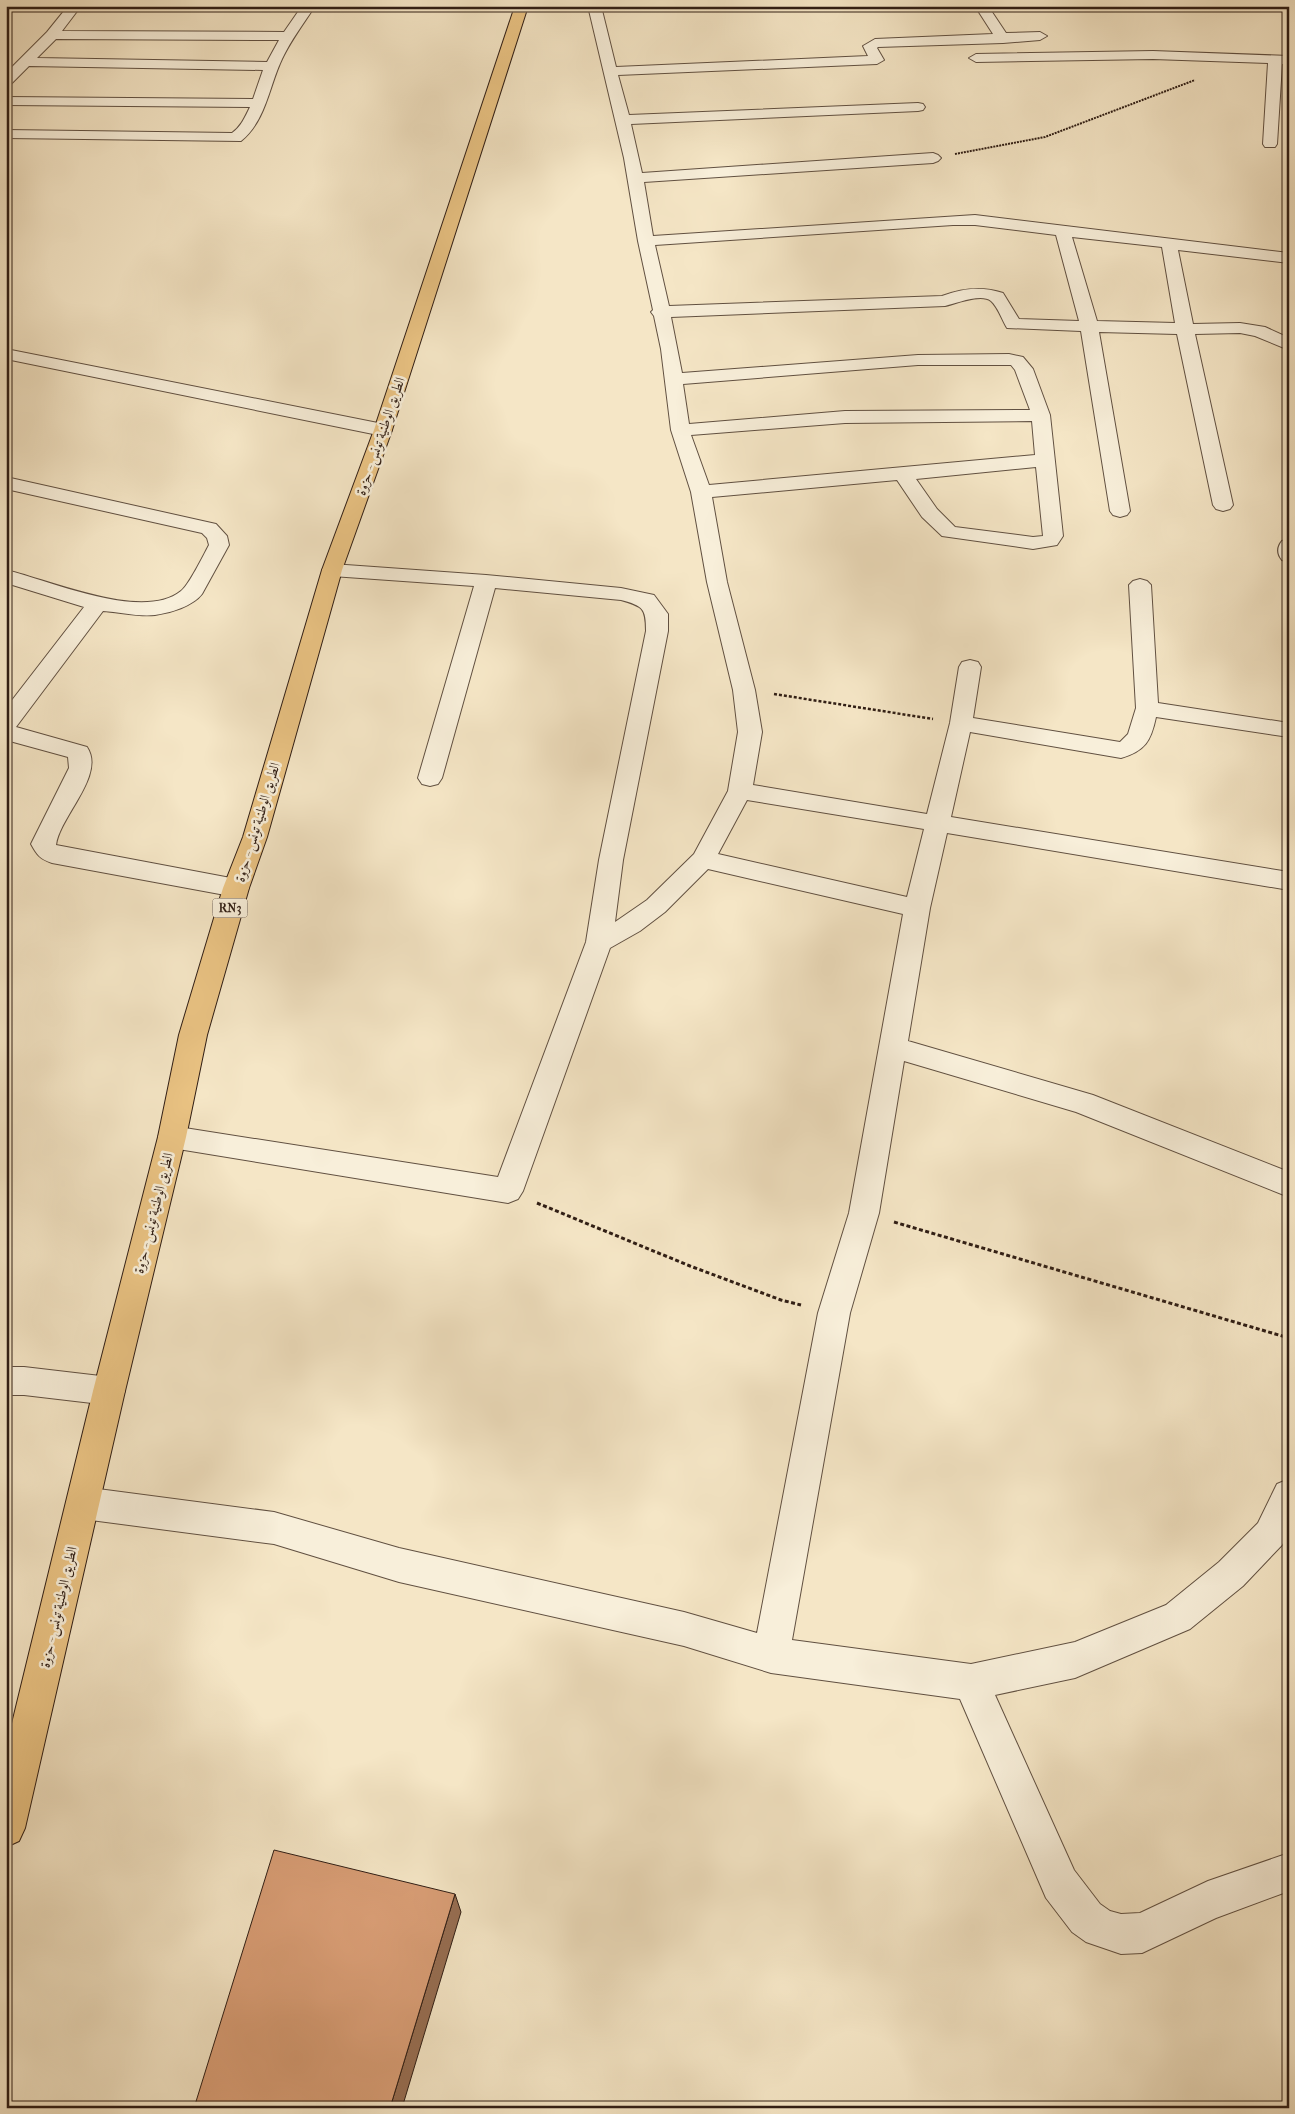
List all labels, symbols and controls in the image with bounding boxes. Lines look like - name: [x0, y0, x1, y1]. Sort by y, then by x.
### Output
- street label: الطريق الوطنية تونس - حزوة: [352, 375, 410, 498]
- street label: الطريق الوطنية تونس - حزوة: [231, 760, 285, 884]
- road number: RN3: [212, 898, 248, 918]
- street label: الطريق الوطنية تونس - حزوة: [130, 1151, 178, 1276]
- street label: الطريق الوطنية تونس - حزوة: [36, 1545, 82, 1670]

